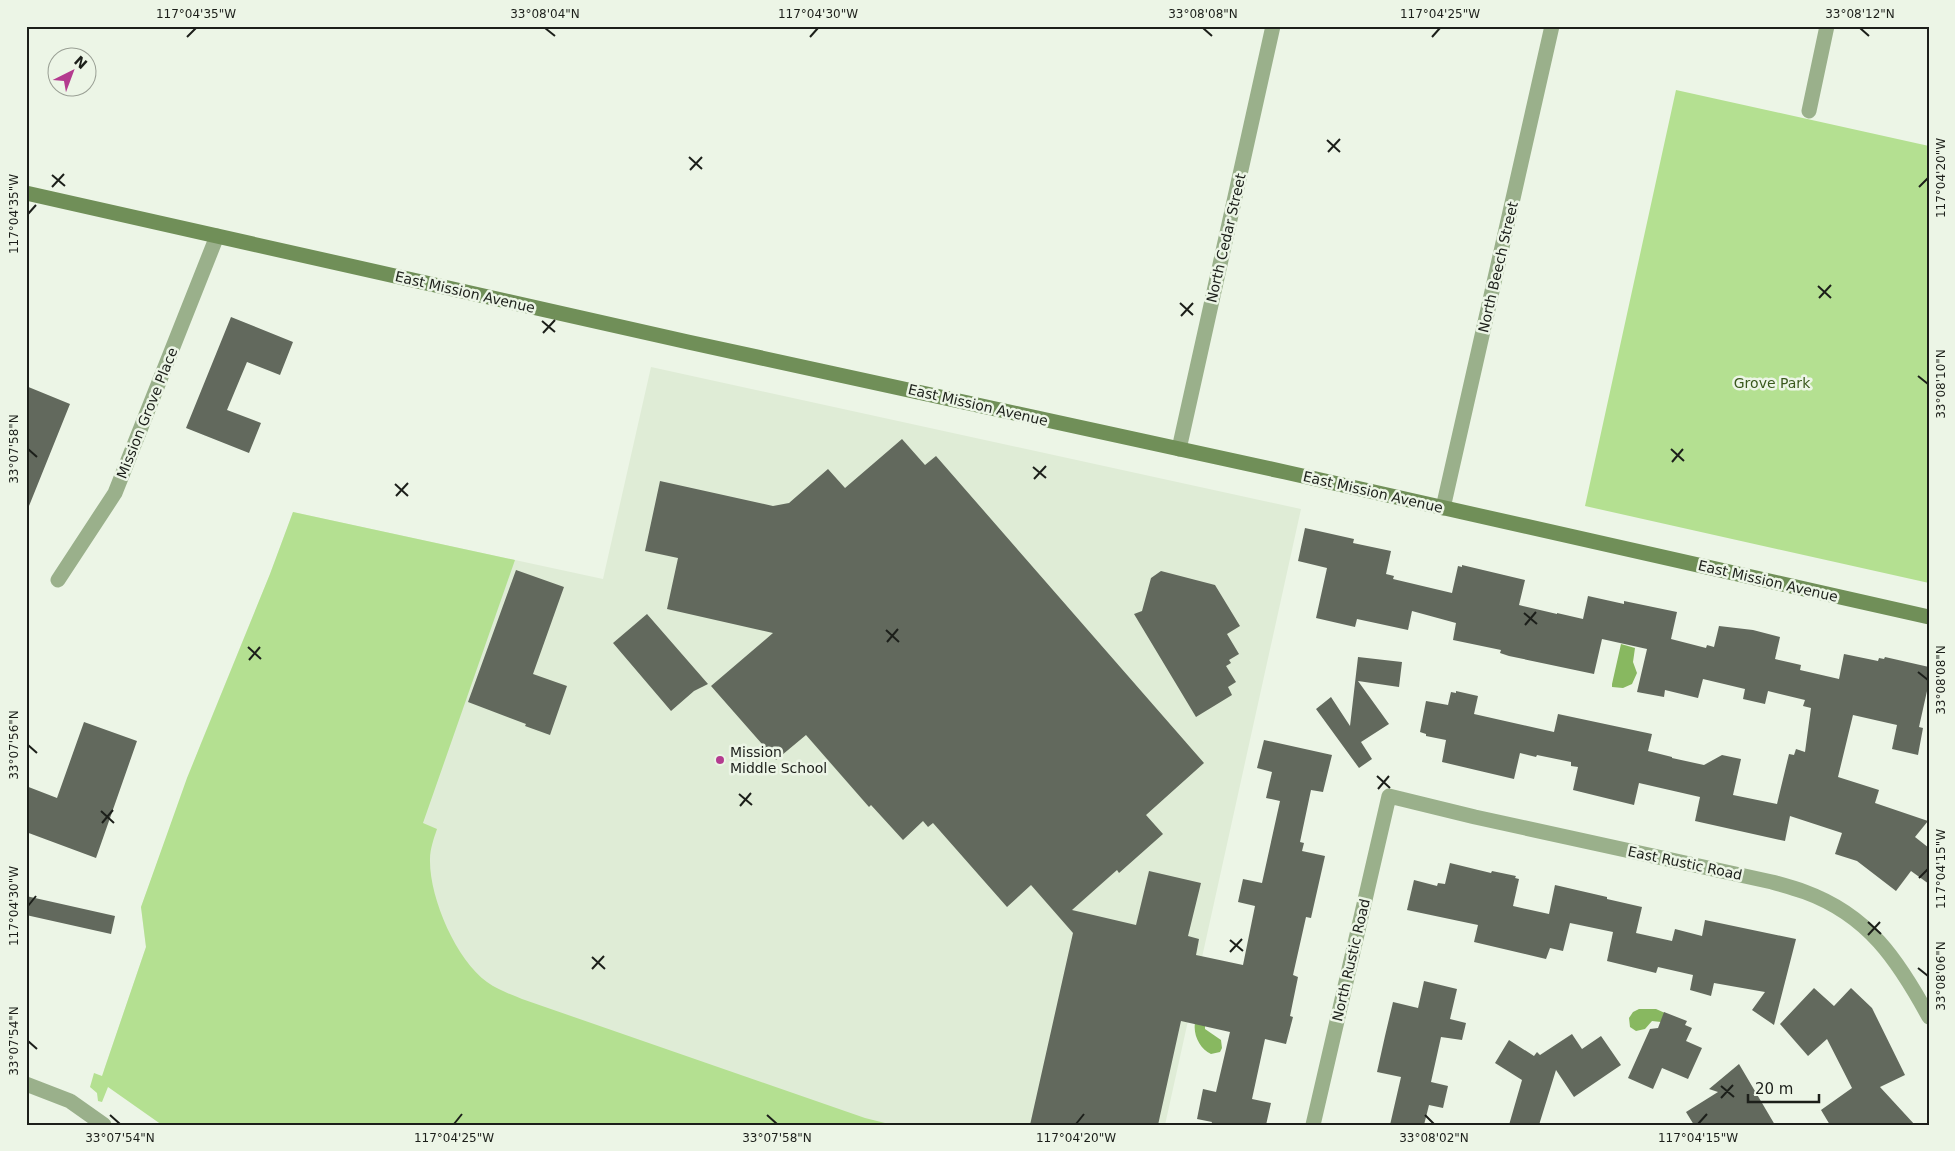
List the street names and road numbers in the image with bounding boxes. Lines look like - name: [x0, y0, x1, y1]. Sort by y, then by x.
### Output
- street label: North Cedar Street: [1203, 171, 1249, 304]
- street label: North Beech Street: [1475, 199, 1521, 334]
- street label: East Mission Avenue: [394, 268, 536, 316]
- street label: Mission Grove Place: [113, 345, 181, 481]
- street label: East Mission Avenue: [907, 381, 1049, 429]
- street label: East Mission Avenue: [1302, 468, 1444, 516]
- street label: East Mission Avenue: [1697, 557, 1839, 605]
- street label: East Rustic Road: [1626, 843, 1744, 883]
- street label: North Rustic Road: [1329, 897, 1373, 1023]

